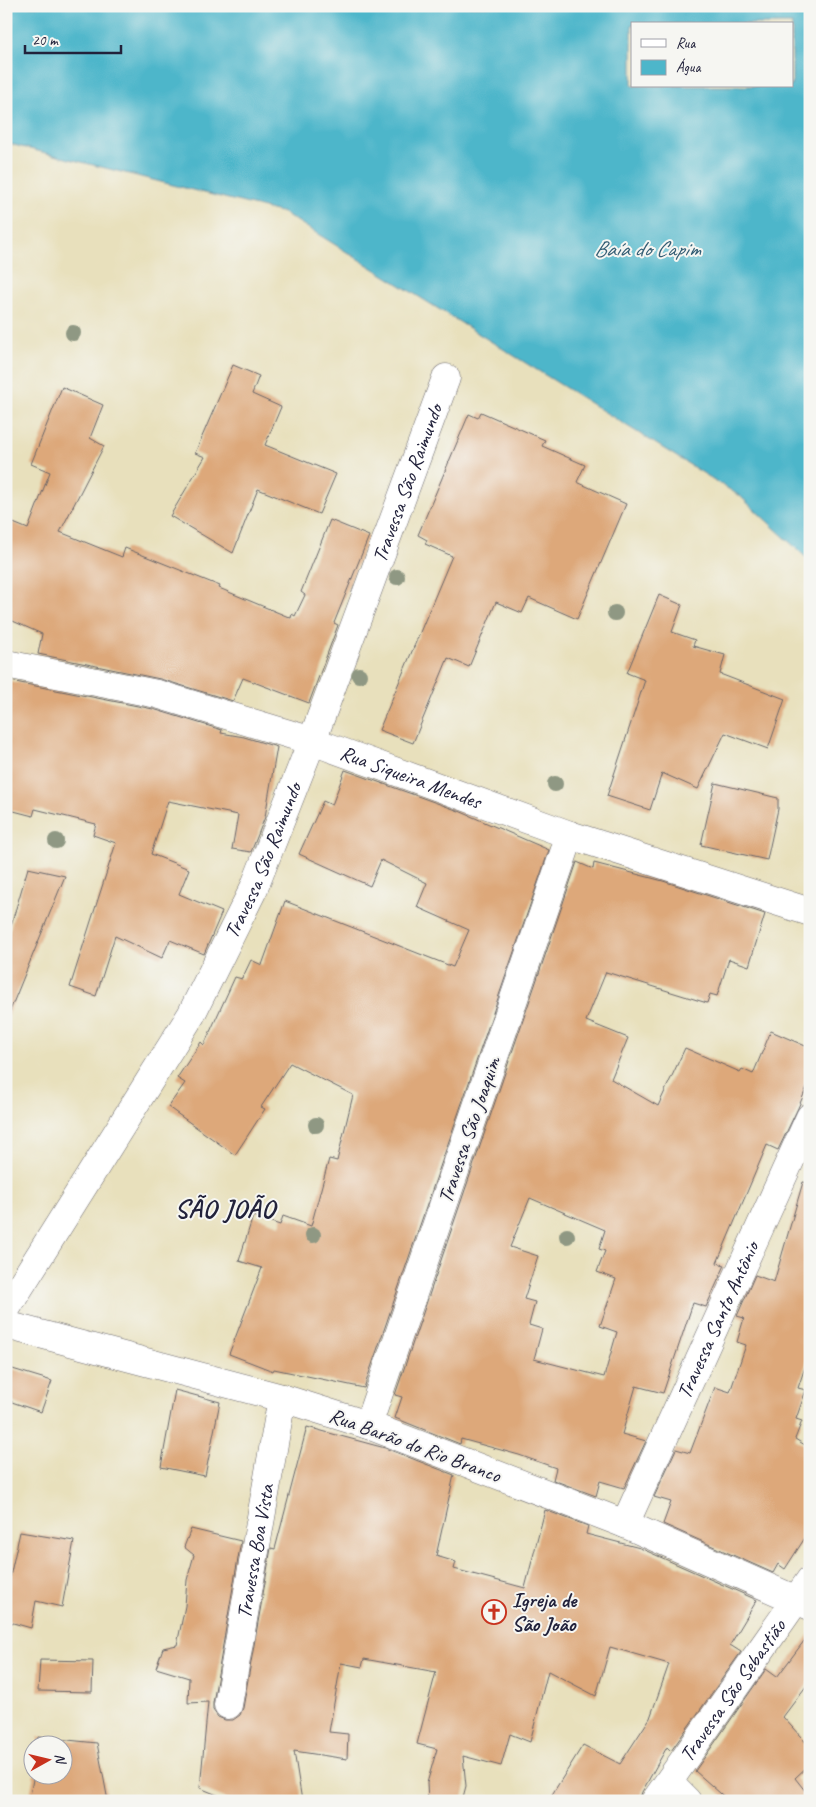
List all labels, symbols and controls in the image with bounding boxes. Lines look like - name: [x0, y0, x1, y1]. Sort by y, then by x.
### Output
- scale bar: [25, 22, 121, 54]
- legend: [631, 22, 794, 88]
- text: 20 m: [32, 31, 59, 50]
- text: Rua: [676, 34, 696, 53]
- text: Água: [676, 58, 701, 77]
- water label: Baía do Capim: [594, 235, 702, 263]
- street label: Travessa São Raimundo: [366, 398, 449, 566]
- street label: Rua Siqueira Mendes: [337, 739, 486, 815]
- street label: Travessa São Raimundo: [218, 777, 308, 942]
- street label: Travessa São Joaquim: [432, 1052, 507, 1207]
- district label: SÃO JOÃO: [175, 1192, 278, 1225]
- street label: Travessa Santo Antônio: [671, 1235, 766, 1403]
- street label: Rua Barão do Rio Branco: [326, 1402, 506, 1489]
- street label: Travessa Boa Vista: [230, 1480, 280, 1621]
- place label: Igreja de São João: [512, 1587, 578, 1637]
- church icon: Igreja de São João: [481, 1599, 507, 1625]
- street label: Travessa São Sebastião: [674, 1613, 792, 1767]
- north arrow: [22, 1734, 72, 1784]
- text: N: [51, 1753, 70, 1766]

